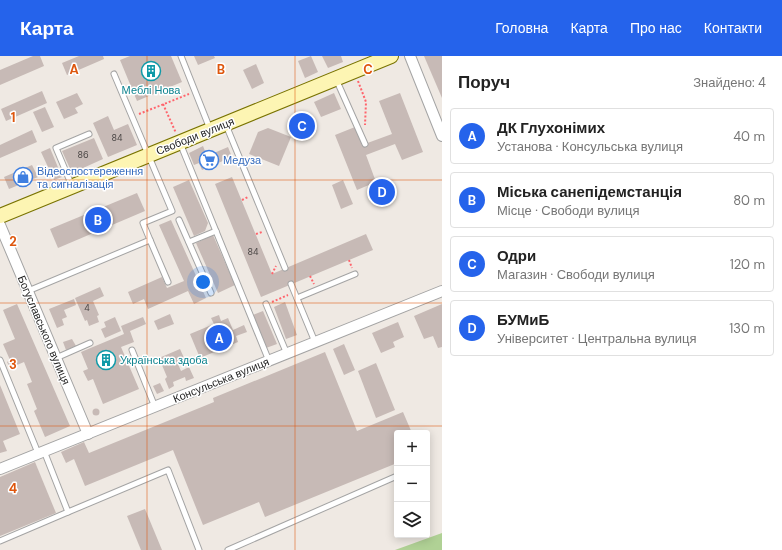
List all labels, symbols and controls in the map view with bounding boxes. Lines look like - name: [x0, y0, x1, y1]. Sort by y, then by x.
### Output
- text: Карта: [20, 16, 74, 41]
- text: Головна: [495, 19, 548, 37]
- text: Карта: [570, 19, 608, 37]
- text: Про нас: [630, 19, 682, 37]
- text: Контакти: [704, 19, 762, 37]
- building icon: Меблі Нова: [140, 60, 162, 82]
- text: A: [69, 61, 79, 78]
- text: B: [217, 61, 225, 78]
- text: C: [363, 61, 373, 78]
- text: Поруч: [458, 71, 510, 93]
- text: Знайдено: 4: [693, 74, 766, 91]
- place label: Меблі Нова: [122, 83, 181, 97]
- text: 1: [11, 109, 15, 126]
- pin: C: [289, 111, 315, 141]
- street label: Свободи вулиця: [154, 114, 236, 158]
- text: ДК Глухонімих: [497, 118, 605, 138]
- text: A: [467, 128, 477, 145]
- text: 40 m: [733, 128, 765, 145]
- house number: 84: [112, 132, 123, 144]
- text: Установа · Консульська вулиця: [497, 138, 683, 155]
- house number: 86: [77, 149, 89, 161]
- supermarket icon: Медуза: [198, 149, 220, 171]
- place label: Медуза: [223, 153, 262, 167]
- place label: Відеоспостереження та сигналізація: [37, 164, 143, 191]
- shop icon: Відеоспостереження та сигналізація: [12, 166, 34, 188]
- pin: D: [369, 177, 395, 207]
- text: Міська санепідемстанція: [497, 182, 682, 202]
- text: B: [468, 192, 476, 209]
- text: 80 m: [733, 192, 765, 209]
- text: Місце · Свободи вулиця: [497, 202, 639, 219]
- pin: B: [85, 205, 111, 235]
- text: 2: [9, 233, 17, 250]
- house number: 84: [248, 246, 259, 258]
- text: Одри: [497, 246, 536, 266]
- text: C: [467, 256, 477, 273]
- text: 120 m: [730, 256, 765, 273]
- text: Магазин · Свободи вулиця: [497, 266, 655, 283]
- your location: [193, 272, 213, 292]
- street label: Богуславського вулиця: [15, 273, 73, 387]
- house number: 4: [84, 302, 90, 314]
- text: БУМиБ: [497, 310, 549, 330]
- text: D: [467, 320, 477, 337]
- text: 130 m: [729, 320, 765, 337]
- pin: A: [206, 323, 232, 353]
- text: Університет · Центральна вулиця: [497, 330, 697, 347]
- building icon: Українська здоба: [95, 349, 117, 371]
- place label: Українська здоба: [120, 353, 208, 367]
- street label: Консульська вулиця: [171, 354, 271, 406]
- text: 3: [9, 356, 17, 373]
- map controls: [394, 430, 430, 538]
- button: +: [394, 430, 430, 466]
- button: −: [394, 466, 430, 502]
- text: 4: [9, 480, 17, 497]
- button: layers: [394, 502, 430, 538]

